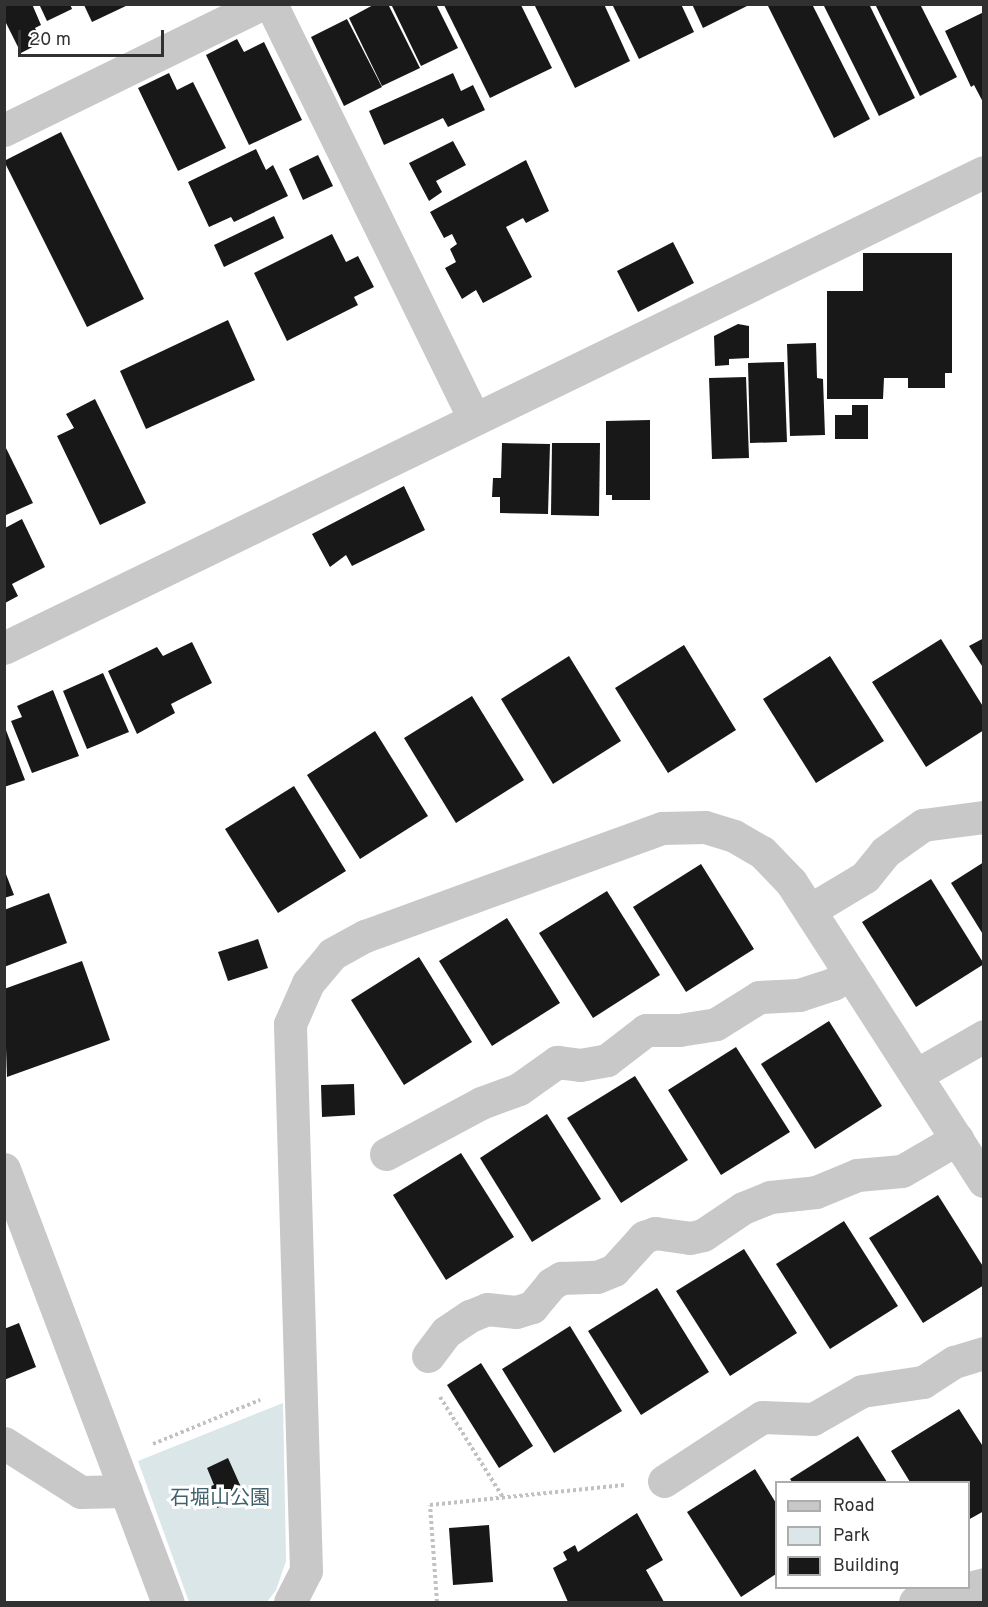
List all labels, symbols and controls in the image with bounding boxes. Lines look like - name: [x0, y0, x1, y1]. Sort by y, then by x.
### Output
- scale bar: [21, 18, 166, 56]
- text: 20 m: [29, 29, 71, 52]
- legend: [775, 1481, 970, 1589]
- park label: 石堀山公園: [170, 1487, 270, 1511]
- text: Road: [833, 1495, 875, 1518]
- text: Park: [833, 1525, 870, 1548]
- text: Building: [833, 1555, 899, 1578]

